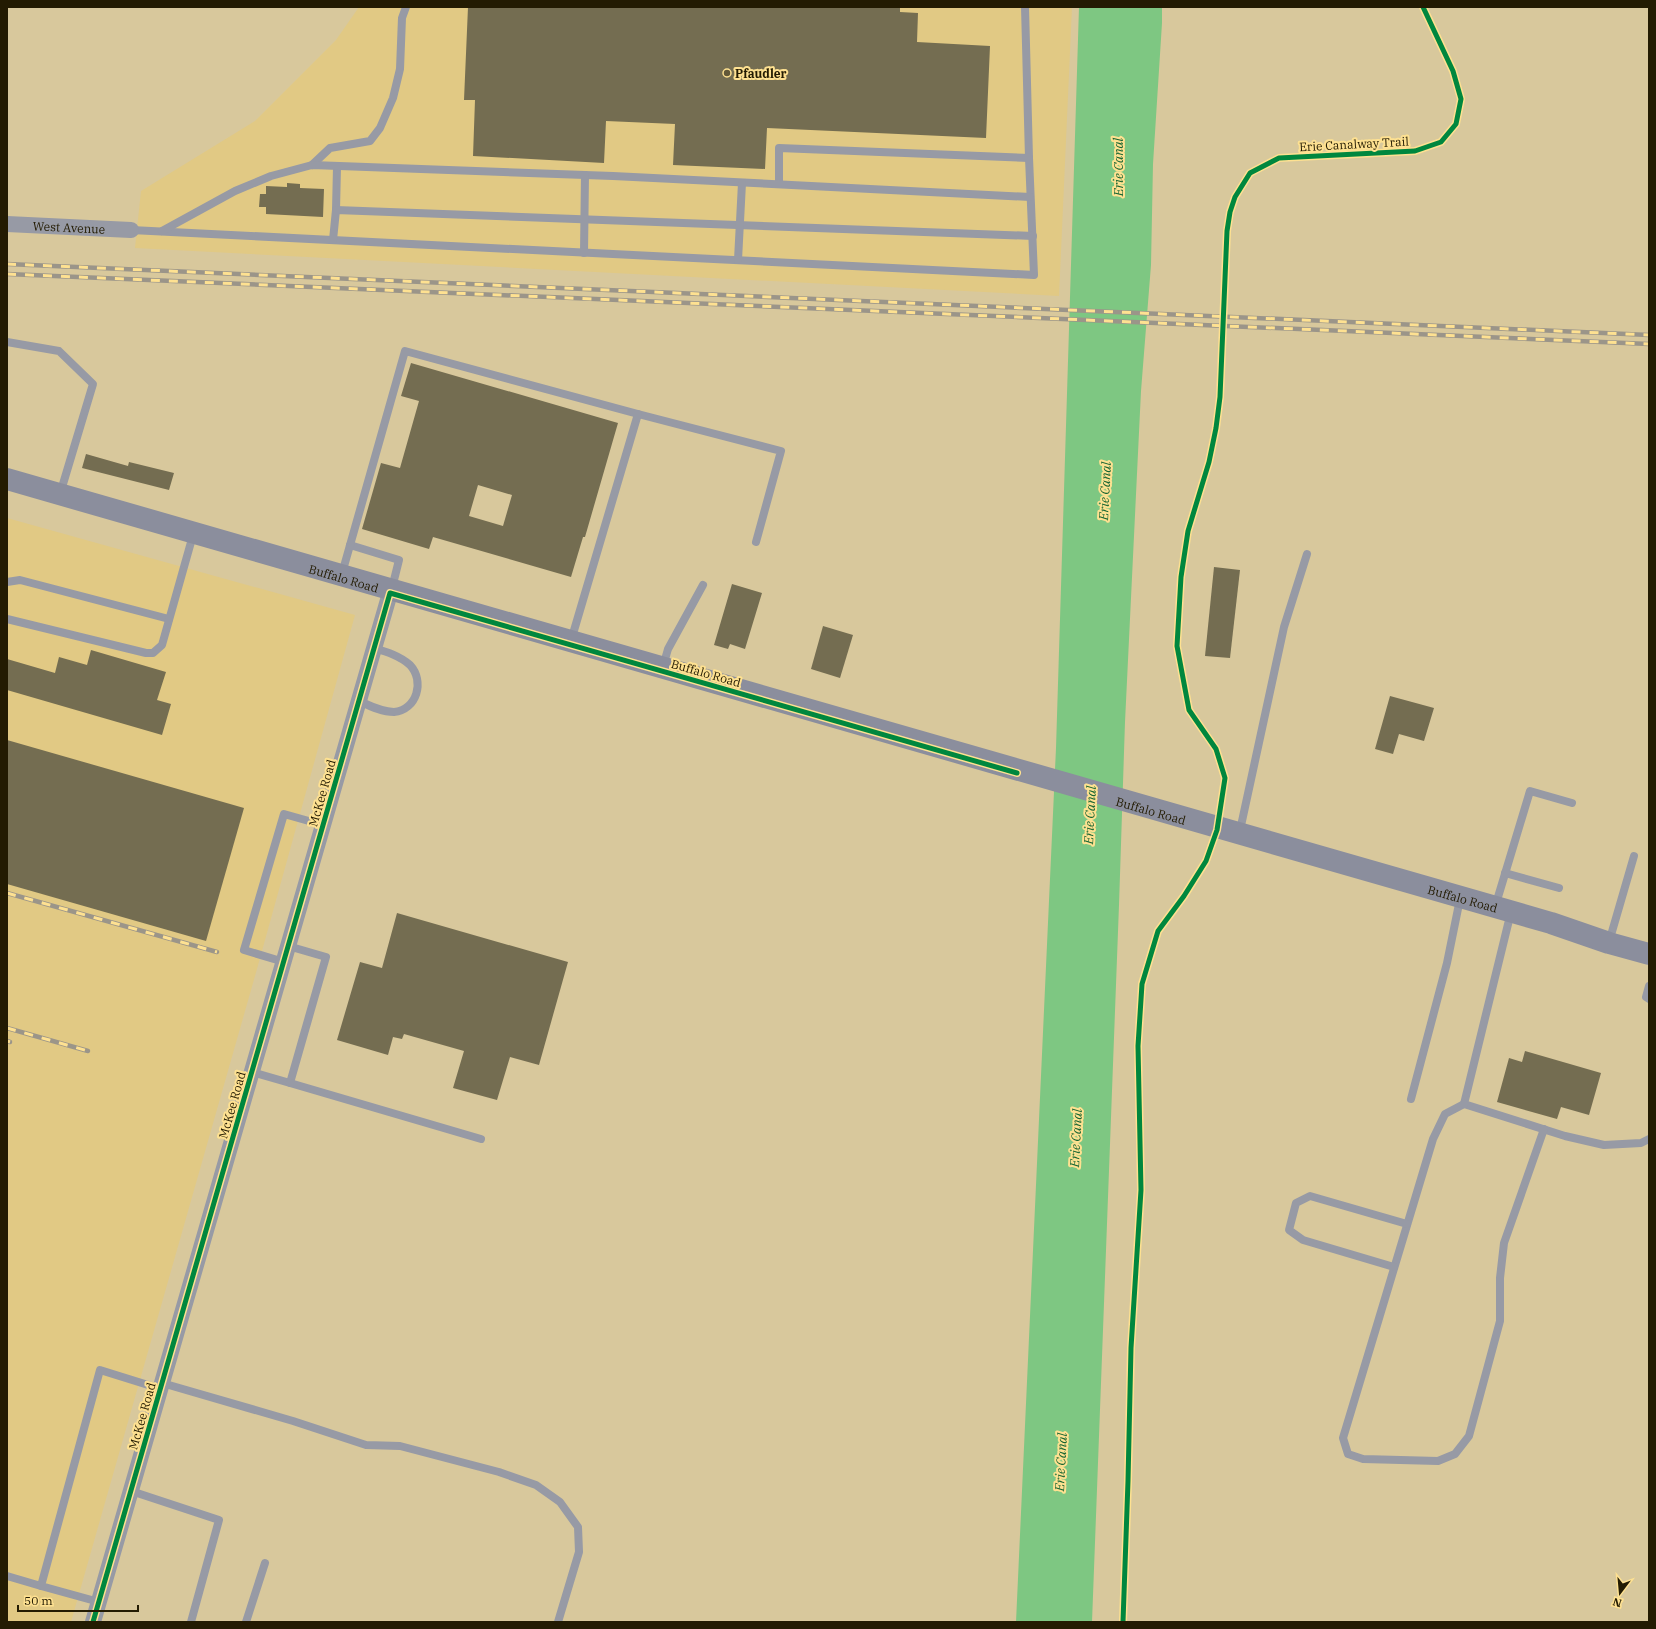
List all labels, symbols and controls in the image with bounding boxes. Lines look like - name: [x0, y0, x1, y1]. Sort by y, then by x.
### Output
- place label: Pfaudler: [735, 66, 787, 81]
- marker: Pfaudler: [722, 68, 732, 78]
- street label: Erie Canalway Trail: [1299, 134, 1410, 154]
- water label: Erie Canal: [1110, 137, 1127, 197]
- street label: West Avenue: [32, 218, 106, 236]
- water label: Erie Canal: [1095, 461, 1115, 522]
- street label: Buffalo Road: [307, 561, 380, 595]
- street label: Buffalo Road: [669, 656, 743, 690]
- street label: McKee Road: [305, 758, 339, 828]
- water label: Erie Canal: [1080, 785, 1100, 846]
- street label: Buffalo Road: [1114, 793, 1188, 827]
- street label: Buffalo Road: [1426, 881, 1500, 915]
- street label: McKee Road: [215, 1070, 249, 1140]
- water label: Erie Canal: [1066, 1108, 1086, 1169]
- street label: McKee Road: [125, 1381, 159, 1451]
- water label: Erie Canal: [1051, 1432, 1071, 1493]
- north arrow: [1600, 1573, 1640, 1613]
- scale bar: [18, 1587, 138, 1613]
- text: 50 m: [24, 1593, 53, 1608]
- text: N: [1611, 1595, 1623, 1611]

